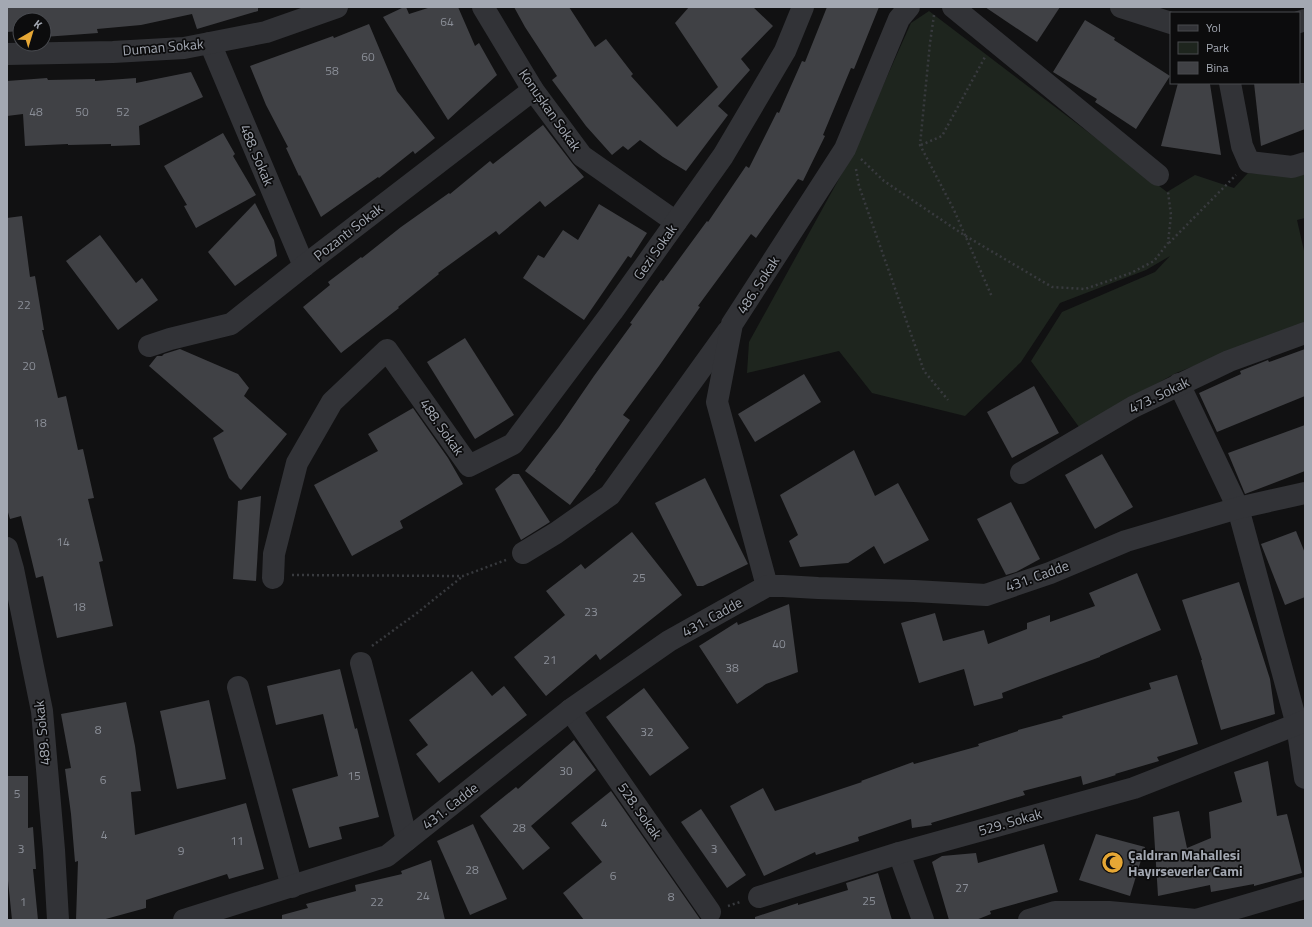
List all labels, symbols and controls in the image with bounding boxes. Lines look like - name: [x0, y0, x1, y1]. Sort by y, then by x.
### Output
- north arrow: [12, 12, 52, 52]
- house number: 64: [440, 12, 454, 31]
- legend: [1170, 12, 1300, 84]
- text: K: [31, 16, 46, 33]
- text: Yol: [1206, 18, 1221, 37]
- street label: Duman Sokak: [122, 32, 205, 60]
- text: Park: [1206, 38, 1229, 57]
- house number: 60: [361, 47, 375, 66]
- text: Bina: [1206, 58, 1228, 77]
- house number: 58: [325, 61, 339, 80]
- street label: Konuşkan Sokak: [514, 64, 587, 155]
- house number: 48: [29, 102, 43, 121]
- house number: 50: [75, 102, 89, 121]
- house number: 52: [116, 102, 130, 121]
- street label: 488. Sokak: [235, 121, 280, 189]
- street label: Pozantı Sokak: [309, 198, 387, 265]
- street label: Gezi Sokak: [628, 219, 682, 284]
- street label: 486. Sokak: [731, 252, 784, 318]
- house number: 22: [17, 295, 31, 314]
- house number: 20: [22, 356, 36, 375]
- street label: 473. Sokak: [1125, 371, 1193, 418]
- street label: 488. Sokak: [415, 394, 470, 460]
- house number: 18: [33, 413, 47, 432]
- house number: 14: [56, 532, 70, 551]
- street label: 431. Cadde: [1002, 554, 1071, 597]
- house number: 25: [632, 568, 646, 587]
- street label: 431. Cadde: [678, 591, 746, 642]
- house number: 18: [72, 597, 86, 616]
- house number: 23: [584, 602, 598, 621]
- house number: 40: [772, 634, 786, 653]
- house number: 21: [543, 650, 557, 669]
- house number: 38: [725, 658, 739, 677]
- street label: 489. Sokak: [28, 699, 55, 766]
- house number: 8: [95, 720, 102, 739]
- house number: 32: [640, 722, 654, 741]
- house number: 30: [559, 761, 573, 780]
- house number: 15: [347, 766, 361, 785]
- house number: 6: [100, 770, 107, 789]
- street label: 431. Cadde: [417, 777, 482, 834]
- street label: 528. Sokak: [613, 778, 668, 844]
- house number: 5: [14, 784, 21, 803]
- street label: 529. Sokak: [976, 802, 1044, 841]
- house number: 4: [601, 813, 608, 832]
- house number: 28: [512, 818, 526, 837]
- house number: 4: [101, 825, 108, 844]
- house number: 11: [230, 831, 244, 850]
- house number: 3: [18, 839, 24, 858]
- house number: 3: [711, 839, 717, 858]
- house number: 9: [178, 841, 185, 860]
- place label: Çaldıran Mahallesi Hayırseverler Cami: [1128, 844, 1243, 881]
- mosque icon: Çaldıran Mahallesi Hayırseverler Cami: [1099, 850, 1125, 876]
- house number: 28: [465, 860, 479, 879]
- house number: 6: [610, 866, 617, 885]
- house number: 27: [955, 878, 969, 897]
- house number: 24: [416, 886, 430, 905]
- house number: 8: [668, 887, 675, 906]
- house number: 25: [862, 891, 876, 910]
- house number: 1: [20, 892, 26, 911]
- house number: 22: [370, 892, 384, 911]

